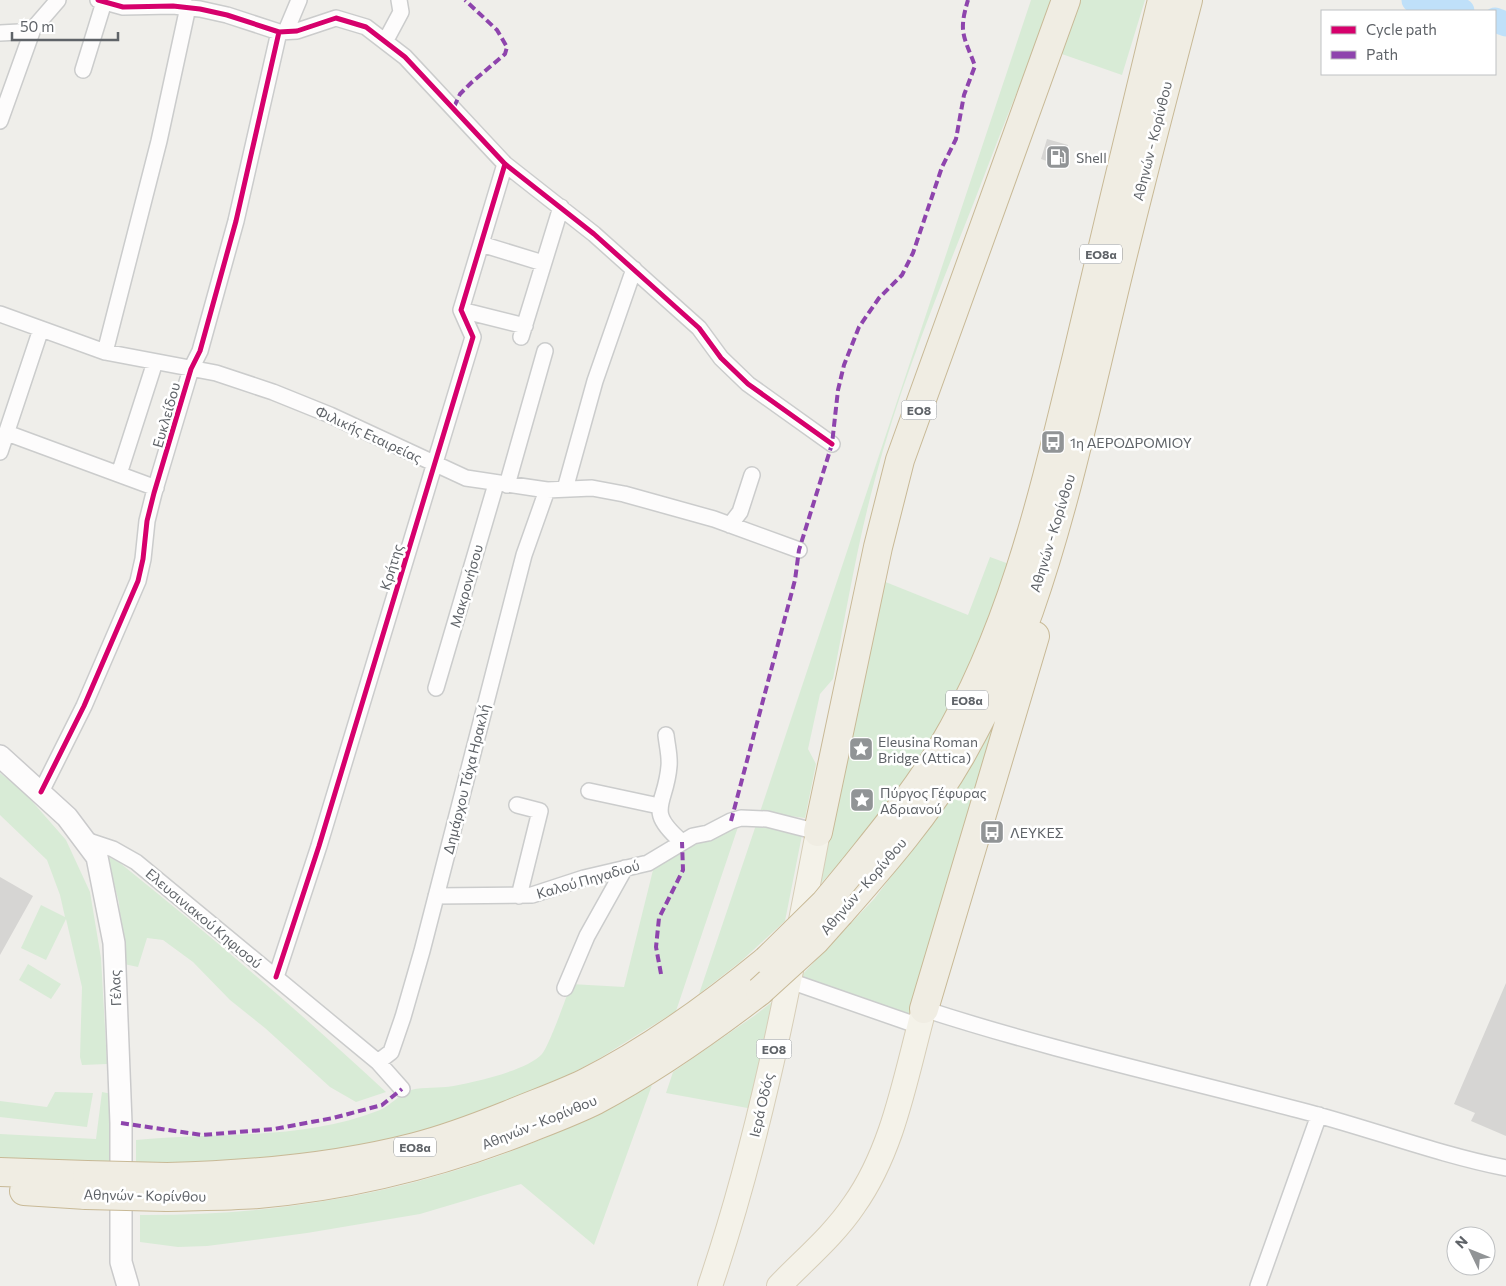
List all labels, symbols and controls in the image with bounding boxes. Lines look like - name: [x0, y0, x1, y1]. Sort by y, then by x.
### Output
- scale bar: [12, 10, 119, 42]
- legend: [1321, 10, 1496, 75]
- text: 50 m: [20, 17, 54, 35]
- text: Cycle path: [1366, 20, 1437, 38]
- text: Path: [1366, 45, 1398, 63]
- street label: Αθηνών - Κορίνθου: [1129, 79, 1175, 203]
- fuel station icon: Shell: [1045, 144, 1071, 170]
- place label: Shell: [1076, 149, 1107, 166]
- road number: ΕΟ8α: [1080, 244, 1122, 264]
- street label: Ευκλείδου: [149, 380, 183, 450]
- road number: ΕΟ8: [902, 400, 936, 420]
- street label: Φιλικής Εταιρείας: [313, 402, 425, 466]
- bus stop icon: 1η ΑΕΡΟΔΡΟΜΙΟΥ: [1040, 429, 1066, 455]
- place label: 1η ΑΕΡΟΔΡΟΜΙΟΥ: [1070, 434, 1192, 451]
- street label: Αθηνών - Κορίνθου: [1026, 472, 1078, 594]
- street label: Κρήτης: [376, 542, 406, 592]
- street label: Μακρονήσου: [446, 542, 486, 630]
- road number: ΕΟ8α: [946, 690, 988, 710]
- street label: Δημάρχου Τάχα Ηρακλή: [439, 702, 493, 856]
- place label: Eleusina Roman Bridge (Attica): [878, 733, 978, 766]
- place icon: Eleusina Roman Bridge (Attica): [848, 736, 874, 762]
- place label: Πύργος Γέφυρας Αδριανού: [880, 784, 987, 817]
- place icon: Πύργος Γέφυρας Αδριανού: [849, 787, 875, 813]
- bus stop icon: ΛΕΥΚΕΣ: [979, 819, 1005, 845]
- place label: ΛΕΥΚΕΣ: [1010, 824, 1064, 841]
- street label: Αθηνών - Κορίνθου: [816, 834, 910, 938]
- street label: Καλού Πηγαδιού: [535, 856, 642, 902]
- street label: Ελευσινιακού Κηφισού: [143, 864, 266, 972]
- street label: Γέλας: [106, 969, 124, 1007]
- road number: ΕΟ8: [756, 1040, 792, 1058]
- street label: Ιερά Οδός: [745, 1071, 777, 1139]
- street label: Αθηνών - Κορίνθου: [479, 1091, 599, 1153]
- road number: ΕΟ8α: [394, 1138, 436, 1156]
- street label: Αθηνών - Κορίνθου: [84, 1185, 207, 1205]
- north arrow: [1446, 1226, 1496, 1276]
- text: N: [1451, 1232, 1471, 1251]

